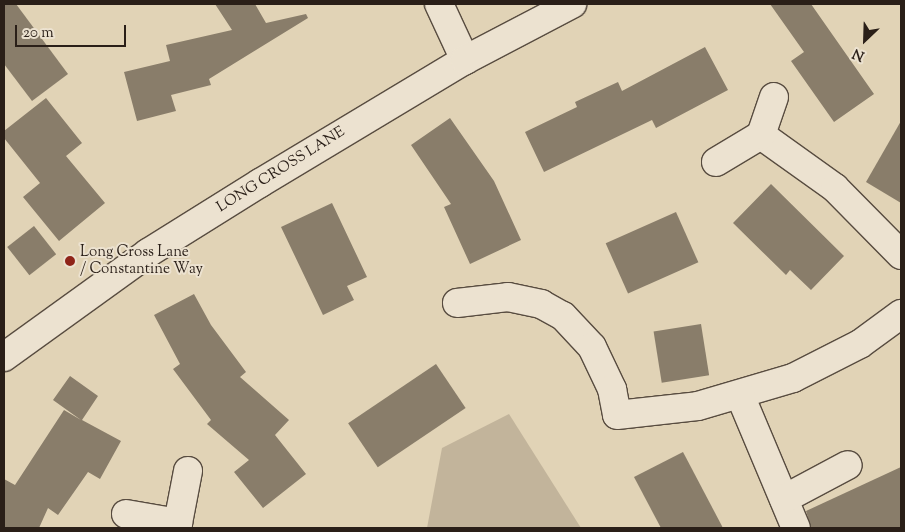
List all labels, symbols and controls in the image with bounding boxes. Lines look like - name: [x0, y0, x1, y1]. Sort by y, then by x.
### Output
- scale bar: [18, 15, 129, 47]
- north arrow: [840, 15, 890, 65]
- text: 20 m: [23, 23, 54, 44]
- text: N: [850, 42, 868, 65]
- street label: LONG CROSS LANE: [214, 123, 348, 217]
- place label: Long Cross Lane / Constantine Way: [80, 243, 203, 278]
- marker: Long Cross Lane / Constantine Way: [64, 255, 76, 267]

